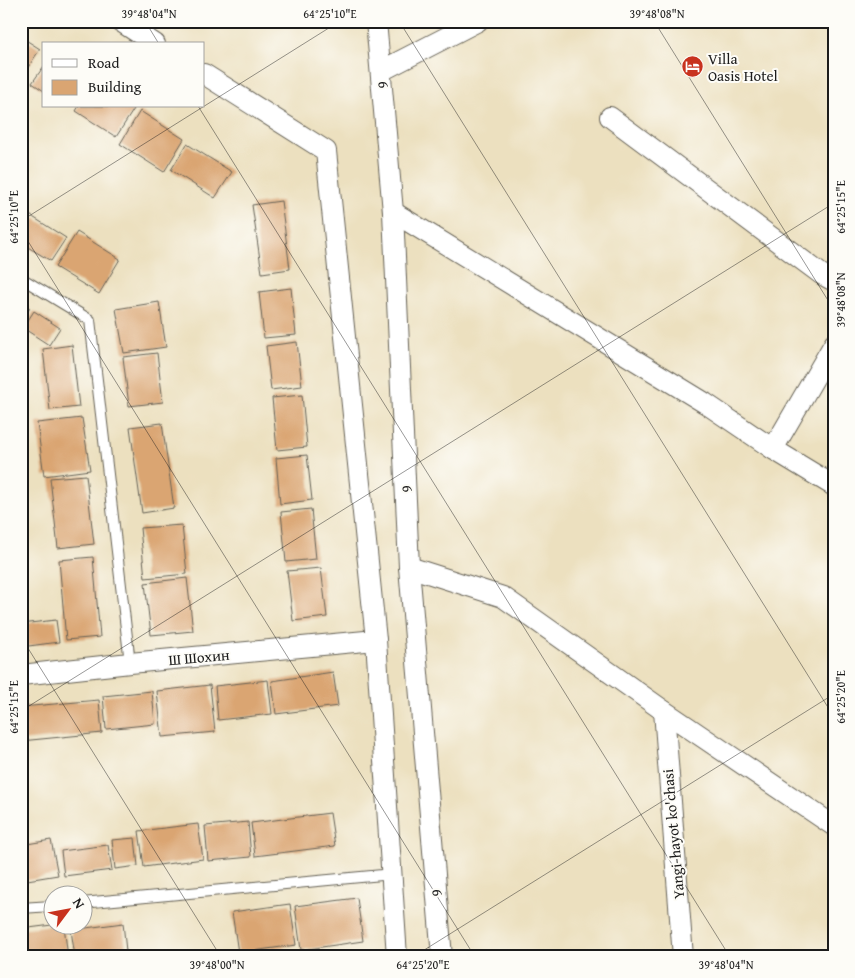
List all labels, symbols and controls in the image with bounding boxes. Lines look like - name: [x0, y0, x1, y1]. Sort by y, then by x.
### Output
- text: 39°48'04"N: [121, 5, 177, 22]
- text: 64°25'10"E: [303, 5, 357, 22]
- text: 39°48'08"N: [629, 5, 685, 22]
- legend: [42, 42, 205, 108]
- place label: Villa Oasis Hotel: [708, 48, 778, 86]
- text: Road: [88, 52, 119, 73]
- hotel icon: Villa Oasis Hotel: [680, 55, 704, 79]
- text: Building: [88, 76, 142, 97]
- street label: 9: [371, 80, 393, 90]
- text: 64°25'15"E: [832, 180, 849, 234]
- text: 64°25'10"E: [5, 190, 22, 244]
- text: 39°48'08"N: [832, 272, 849, 328]
- street label: 9: [395, 485, 417, 493]
- street label: Ш Шохин: [168, 644, 231, 670]
- text: 64°25'20"E: [832, 670, 849, 724]
- text: 64°25'15"E: [5, 680, 22, 734]
- street label: Yangi-hayot ko'chasi: [657, 768, 689, 900]
- north arrow: [42, 886, 92, 936]
- street label: 9: [425, 888, 447, 898]
- text: N: [68, 894, 90, 913]
- text: 39°48'00"N: [189, 956, 245, 973]
- text: 64°25'20"E: [396, 956, 450, 973]
- text: 39°48'04"N: [698, 956, 754, 973]

